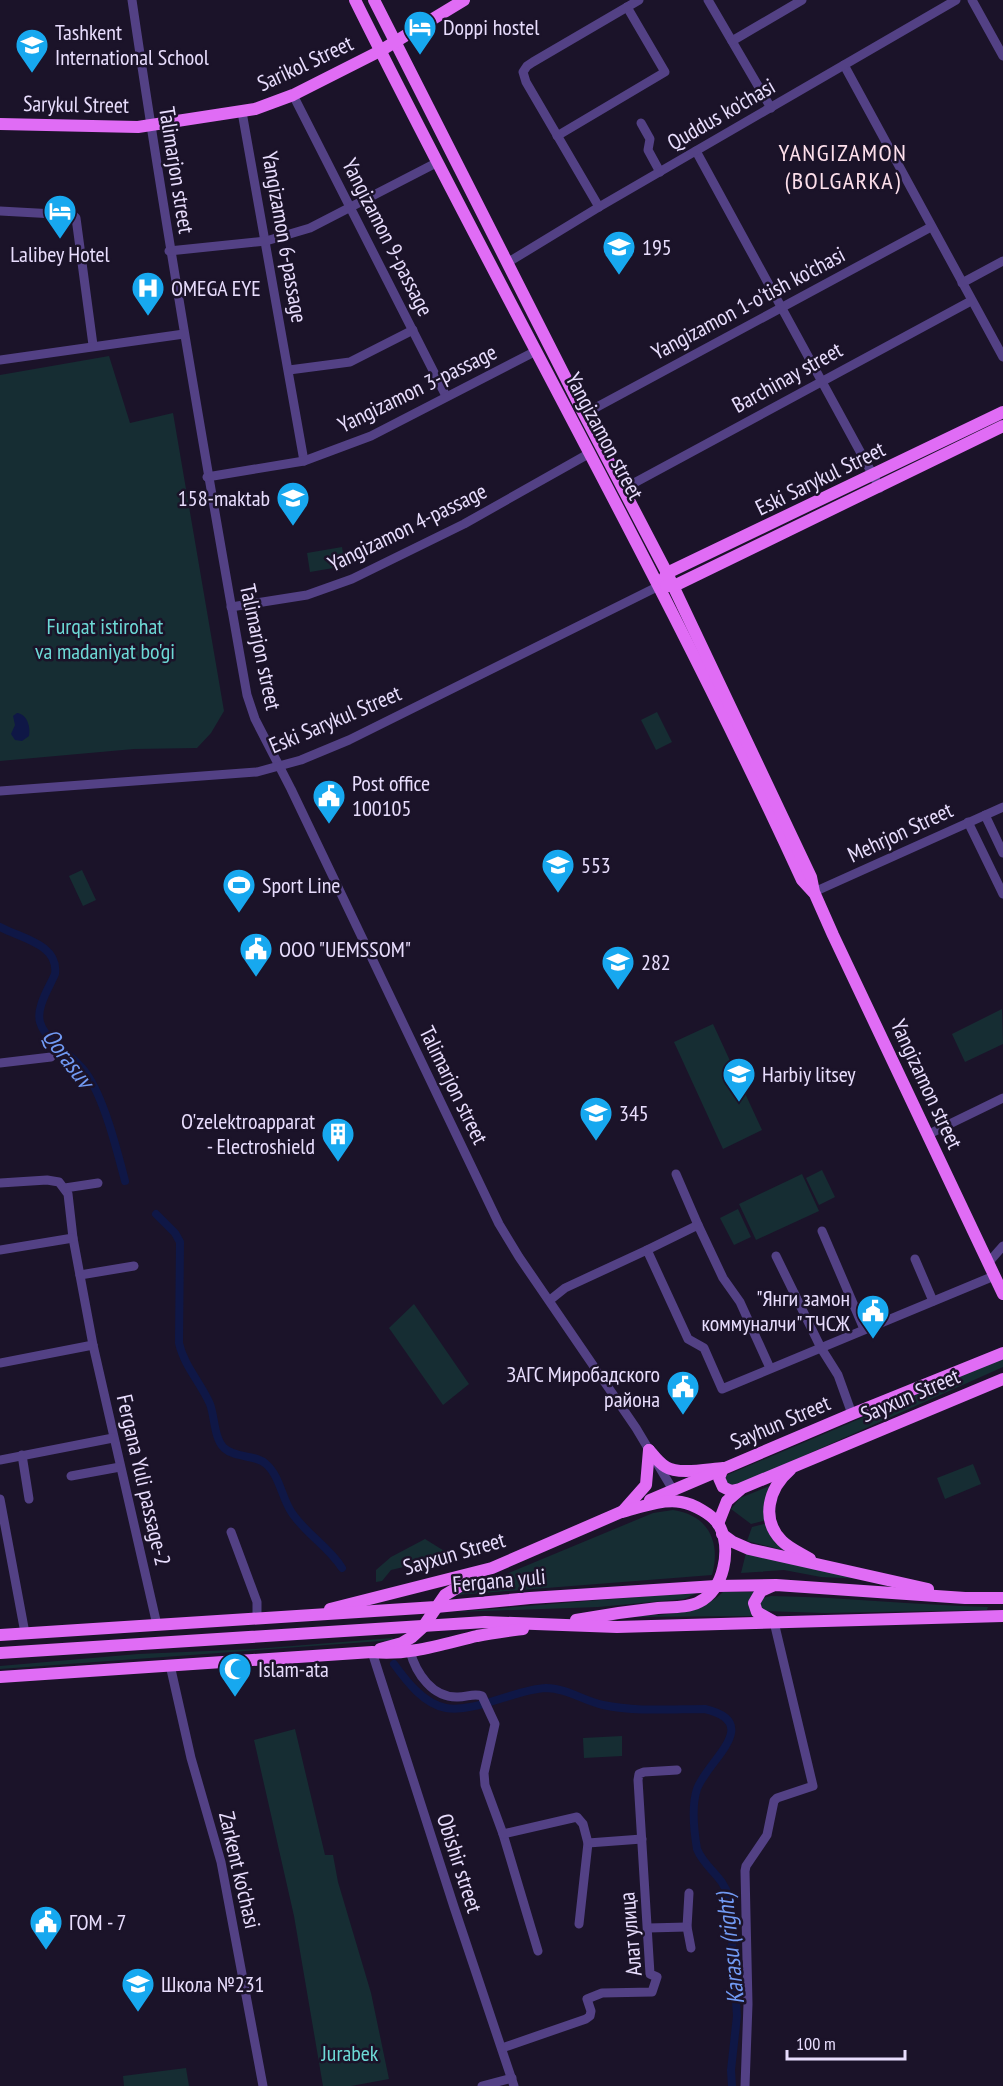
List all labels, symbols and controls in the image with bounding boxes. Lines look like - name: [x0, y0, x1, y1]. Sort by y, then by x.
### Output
- hotel icon: Doppi hostel: [402, 9, 438, 56]
- place label: Doppi hostel: [443, 13, 540, 41]
- place label: Tashkent International School: [55, 18, 210, 71]
- school or university icon: Tashkent International School: [14, 27, 50, 74]
- street label: Sarikol Street: [253, 29, 357, 97]
- street label: Quddus ko'chasi: [662, 72, 780, 156]
- street label: Sarykul Street: [23, 89, 129, 119]
- street label: Talimarjon street: [153, 105, 201, 235]
- district label: YANGIZAMON (BOLGARKA): [778, 137, 908, 196]
- street label: Yangizamon 6-passage: [256, 149, 314, 325]
- street label: Yangizamon 9-passage: [336, 153, 440, 321]
- hotel icon: Lalibey Hotel: [42, 193, 78, 240]
- school or university icon: 195: [601, 229, 637, 276]
- place label: 195: [642, 233, 672, 261]
- place label: Lalibey Hotel: [10, 240, 111, 268]
- street label: Yangizamon 1-o'tish ko'chasi: [646, 240, 850, 366]
- hospital icon: OMEGA EYE: [130, 270, 166, 317]
- place label: OMEGA EYE: [171, 274, 261, 302]
- street label: Barchinay street: [727, 335, 847, 419]
- street label: Yangizamon 3-passage: [333, 337, 501, 439]
- street label: Yangizamon street: [560, 368, 650, 504]
- street label: Eski Sarykul Street: [751, 435, 889, 521]
- street label: Yangizamon 4-passage: [323, 476, 491, 578]
- school or university icon: 158-maktab: [275, 480, 311, 527]
- place label: 158-maktab: [178, 484, 270, 512]
- street label: Talimarjon street: [234, 582, 288, 712]
- park label: Furqat istirohat va madaniyat bo'gi: [35, 612, 175, 665]
- street label: Eski Sarykul Street: [265, 679, 405, 759]
- place label: Post office 100105: [352, 769, 430, 822]
- public building icon: Post office 100105: [311, 778, 347, 825]
- street label: Mehrjon Street: [843, 795, 957, 869]
- school or university icon: 553: [540, 847, 576, 894]
- place label: 553: [581, 851, 611, 879]
- sports icon: Sport Line: [221, 867, 257, 914]
- place label: Sport Line: [262, 871, 340, 899]
- public building icon: ООО "UEMSSOM": [238, 931, 274, 978]
- place label: ООО "UEMSSOM": [279, 935, 411, 963]
- school or university icon: 282: [600, 944, 636, 991]
- place label: 282: [641, 948, 671, 976]
- street label: Yangizamon street: [885, 1015, 969, 1153]
- street label: Talimarjon street: [413, 1021, 495, 1149]
- water label: Qorasuv: [35, 1022, 103, 1097]
- school or university icon: Harbiy litsey: [721, 1056, 757, 1103]
- place label: Harbiy litsey: [762, 1060, 856, 1088]
- school or university icon: 345: [578, 1095, 614, 1142]
- place label: 345: [619, 1099, 649, 1127]
- place label: O'zelektroapparat - Electroshield: [181, 1107, 315, 1160]
- building icon: O'zelektroapparat - Electroshield: [320, 1116, 356, 1163]
- place label: "Янги замон коммуналчи" ТЧСЖ: [701, 1284, 851, 1337]
- public building icon: "Янги замон коммуналчи" ТЧСЖ: [855, 1293, 891, 1340]
- place label: ЗАГС Миробадского района: [506, 1360, 660, 1413]
- street label: Sayxun Street: [856, 1362, 964, 1428]
- public building icon: ЗАГС Миробадского района: [665, 1369, 701, 1416]
- street label: Sayhun Street: [726, 1388, 834, 1456]
- street label: Fergana Yuli passage-2: [111, 1392, 177, 1568]
- street label: Sayxun Street: [400, 1525, 508, 1581]
- street label: Fergana yuli: [451, 1562, 547, 1598]
- mosque icon: Islam-ata: [217, 1651, 253, 1698]
- place label: Islam-ata: [258, 1655, 329, 1683]
- street label: Zarkent ko'chasi: [213, 1809, 267, 1931]
- street label: Obishir street: [431, 1810, 489, 1916]
- water label: Karasu (right): [709, 1890, 751, 2006]
- street label: Алат улица: [612, 1891, 648, 1977]
- public building icon: ГОМ - 7: [28, 1904, 64, 1951]
- place label: ГОМ - 7: [69, 1908, 127, 1936]
- school or university icon: Школа №231: [120, 1966, 156, 2013]
- place label: Школа №231: [161, 1970, 265, 1998]
- scale bar: [787, 2023, 906, 2061]
- text: 100 m: [796, 2032, 836, 2055]
- park label: Jurabek: [321, 2039, 379, 2067]

